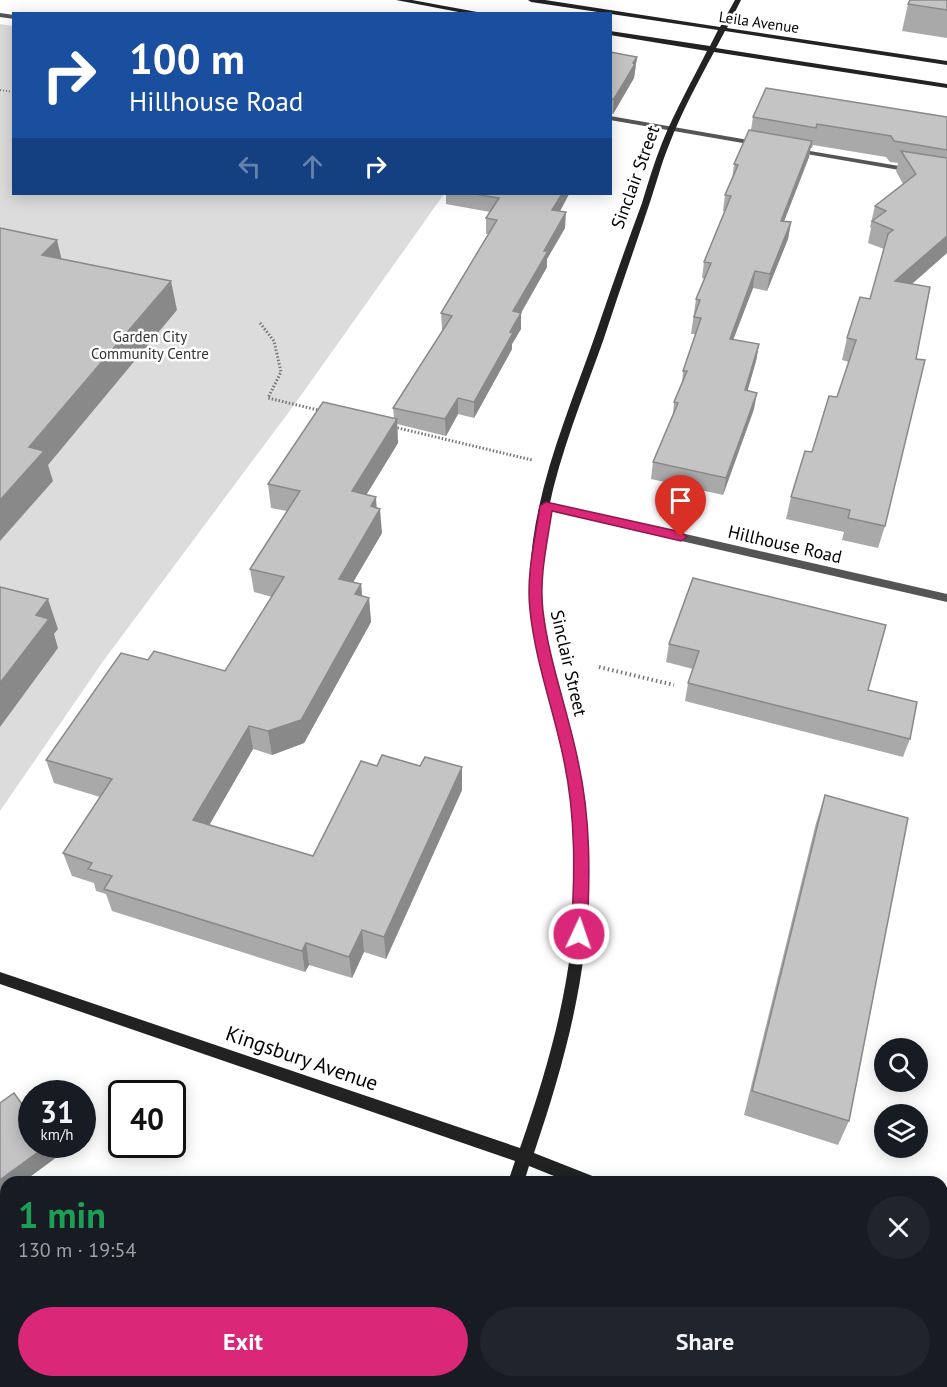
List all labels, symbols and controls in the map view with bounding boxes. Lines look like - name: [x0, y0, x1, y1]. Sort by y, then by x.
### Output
- street label: Leila Avenue: [718, 7, 800, 37]
- text: 100 m: [129, 31, 245, 86]
- icon: right: [30, 36, 108, 114]
- text: Hillhouse Road: [129, 84, 303, 118]
- street label: Sinclair Street: [606, 122, 664, 232]
- icon: left: [233, 150, 266, 183]
- icon: ahead: [296, 150, 329, 183]
- icon: right: [359, 150, 392, 183]
- park label: Garden City Community Centre: [91, 327, 209, 363]
- pin: [655, 475, 706, 537]
- icon: arrive: [664, 484, 697, 517]
- street label: Hillhouse Road: [726, 520, 844, 568]
- street label: Sinclair Street: [546, 608, 592, 718]
- position arrow: [547, 902, 611, 966]
- street label: Kingsbury Avenue: [222, 1019, 382, 1097]
- map controls: [874, 1038, 928, 1158]
- button: search: [874, 1038, 928, 1092]
- speed limit sign: 40: [108, 1080, 186, 1158]
- text: 31: [40, 1092, 74, 1131]
- button: layers: [874, 1104, 928, 1158]
- text: km/h: [41, 1125, 73, 1144]
- text: 1 min: [18, 1191, 106, 1238]
- button: close: [867, 1196, 930, 1259]
- text: 130 m · 19:54: [18, 1237, 136, 1263]
- button: Exit: [18, 1307, 468, 1376]
- button: Share: [480, 1307, 930, 1376]

